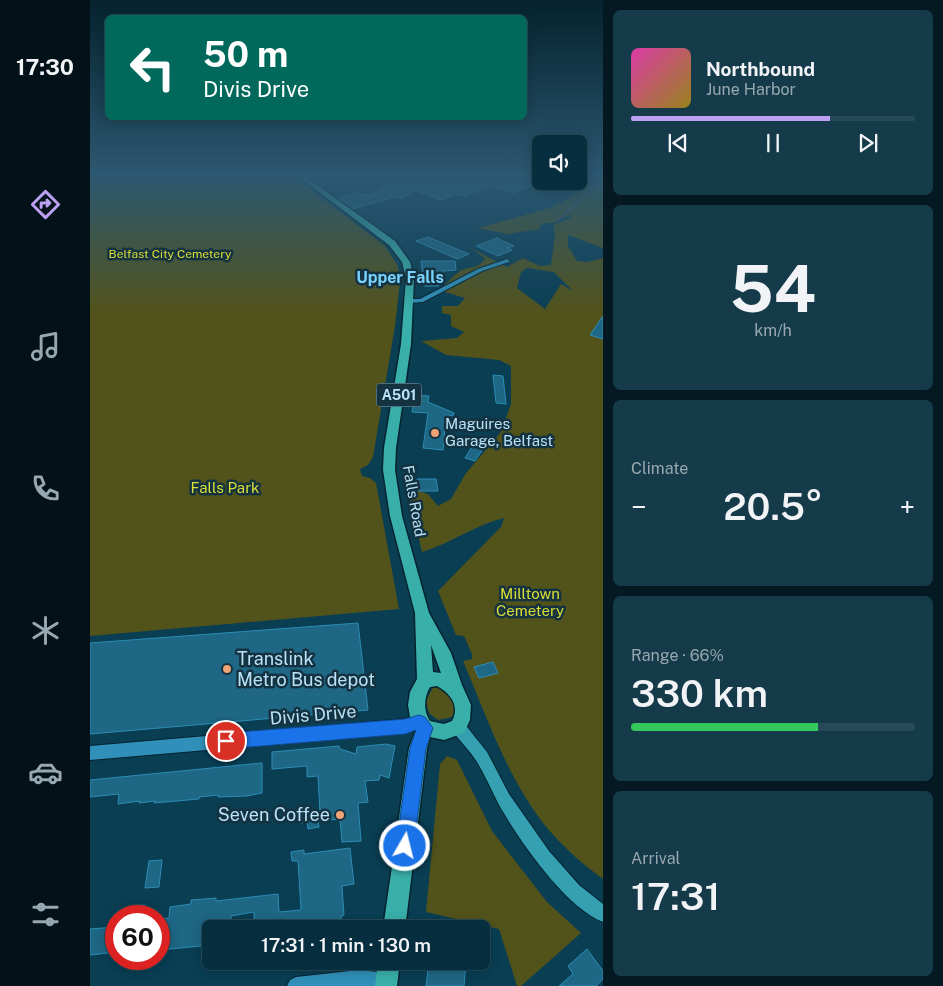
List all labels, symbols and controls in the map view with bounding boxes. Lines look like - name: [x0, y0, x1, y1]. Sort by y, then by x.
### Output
- text: 50 m: [203, 34, 288, 75]
- icon: left: [120, 35, 185, 100]
- text: 17:30: [16, 54, 74, 80]
- text: Northbound: [706, 58, 815, 80]
- text: Divis Drive: [203, 76, 309, 102]
- text: June Harbor: [706, 80, 796, 99]
- icon: previous: [664, 129, 692, 157]
- icon: pause: [759, 129, 787, 157]
- icon: next: [854, 129, 882, 157]
- map controls: [532, 135, 587, 190]
- button: sound: [532, 135, 587, 190]
- icon: directions: [28, 187, 63, 222]
- park label: Belfast City Cemetery: [109, 247, 232, 261]
- text: 54: [730, 250, 816, 327]
- district label: Upper Falls: [356, 268, 444, 287]
- text: km/h: [754, 321, 792, 340]
- icon: music: [28, 329, 63, 364]
- road number: A501: [376, 384, 422, 406]
- place label: Maguires Garage, Belfast: [445, 415, 553, 449]
- marker: Maguires Garage, Belfast: [429, 427, 441, 439]
- text: Climate: [631, 459, 688, 478]
- street label: Falls Road: [400, 464, 429, 538]
- icon: phone: [28, 471, 63, 506]
- park label: Falls Park: [191, 479, 259, 496]
- text: 20.5°: [723, 484, 823, 529]
- text: −: [631, 490, 647, 523]
- text: +: [899, 490, 915, 523]
- park label: Milltown Cemetery: [496, 585, 564, 619]
- icon: climate: [28, 613, 63, 648]
- text: Range · 66%: [631, 646, 724, 665]
- place label: Translink Metro Bus depot: [237, 648, 375, 690]
- marker: Translink Metro Bus depot: [221, 663, 233, 675]
- text: 330 km: [631, 671, 768, 716]
- street label: Divis Drive: [269, 700, 357, 729]
- pin: [205, 720, 247, 762]
- icon: arrive: [212, 727, 240, 755]
- icon: car: [28, 755, 63, 790]
- place label: Seven Coffee: [218, 804, 330, 825]
- marker: Seven Coffee: [334, 809, 346, 821]
- position arrow: [378, 819, 430, 871]
- text: Arrival: [631, 849, 680, 868]
- text: 17:31: [631, 874, 720, 919]
- icon: filters: [28, 897, 63, 932]
- speed limit sign: 60: [105, 905, 170, 970]
- text: 17:31 · 1 min · 130 m: [261, 934, 431, 956]

